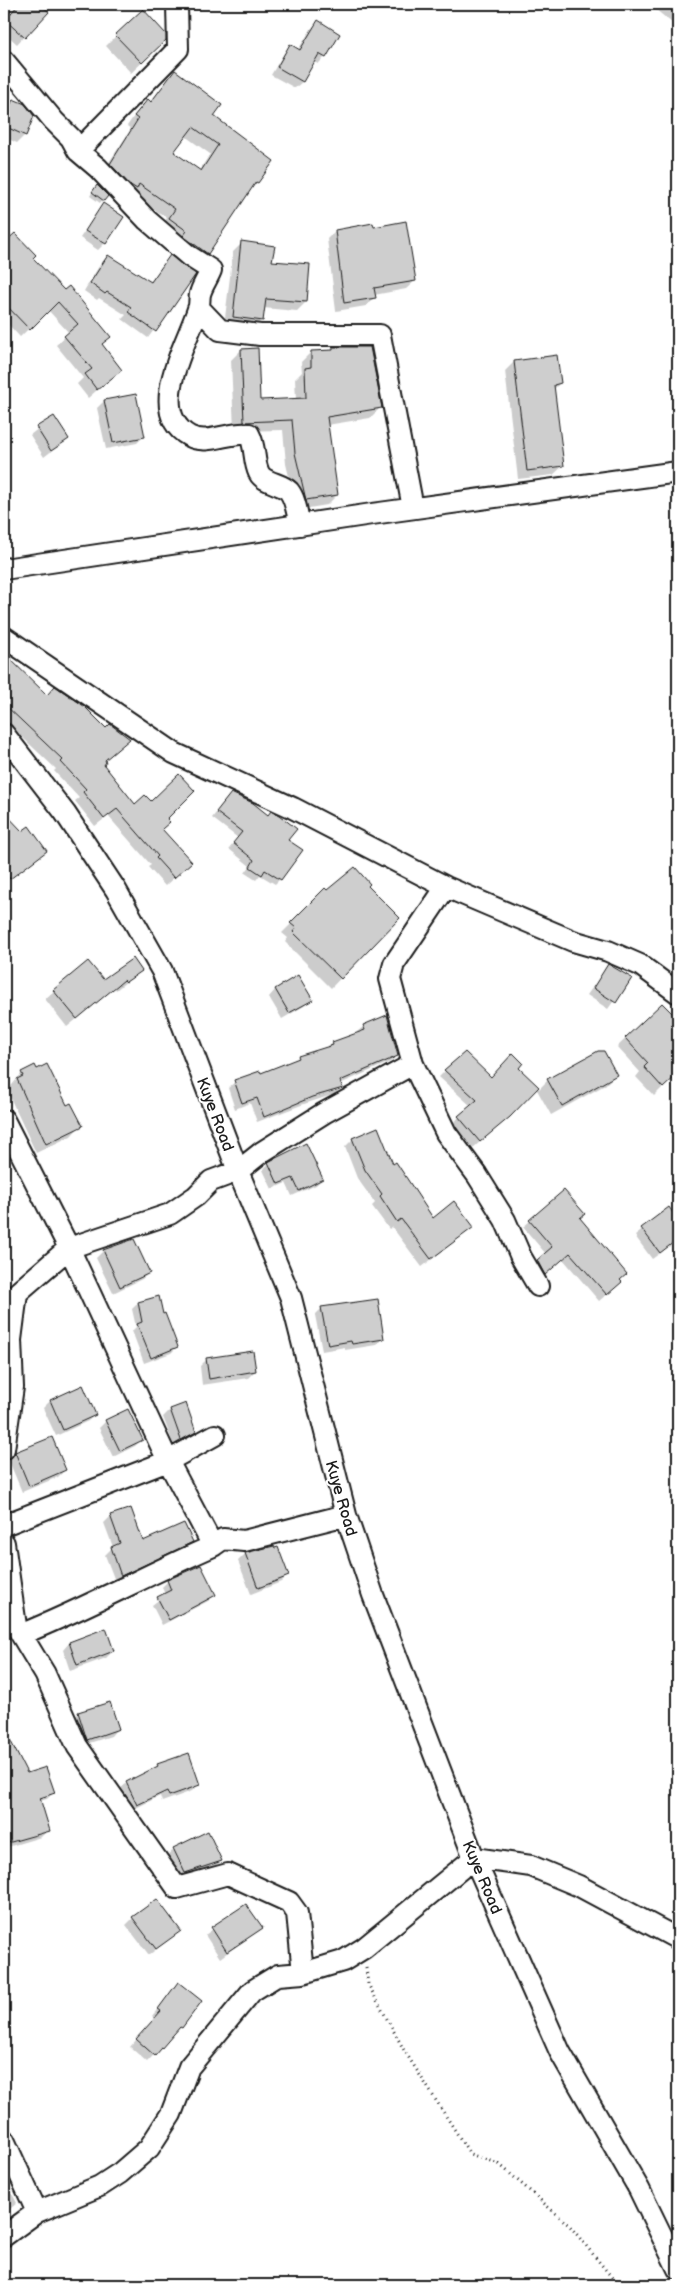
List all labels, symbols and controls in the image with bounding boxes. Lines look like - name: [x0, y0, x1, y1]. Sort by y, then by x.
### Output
- street label: Kuye Road: [192, 1075, 237, 1154]
- street label: Kuye Road: [321, 1458, 360, 1538]
- street label: Kuye Road: [458, 1838, 506, 1917]

